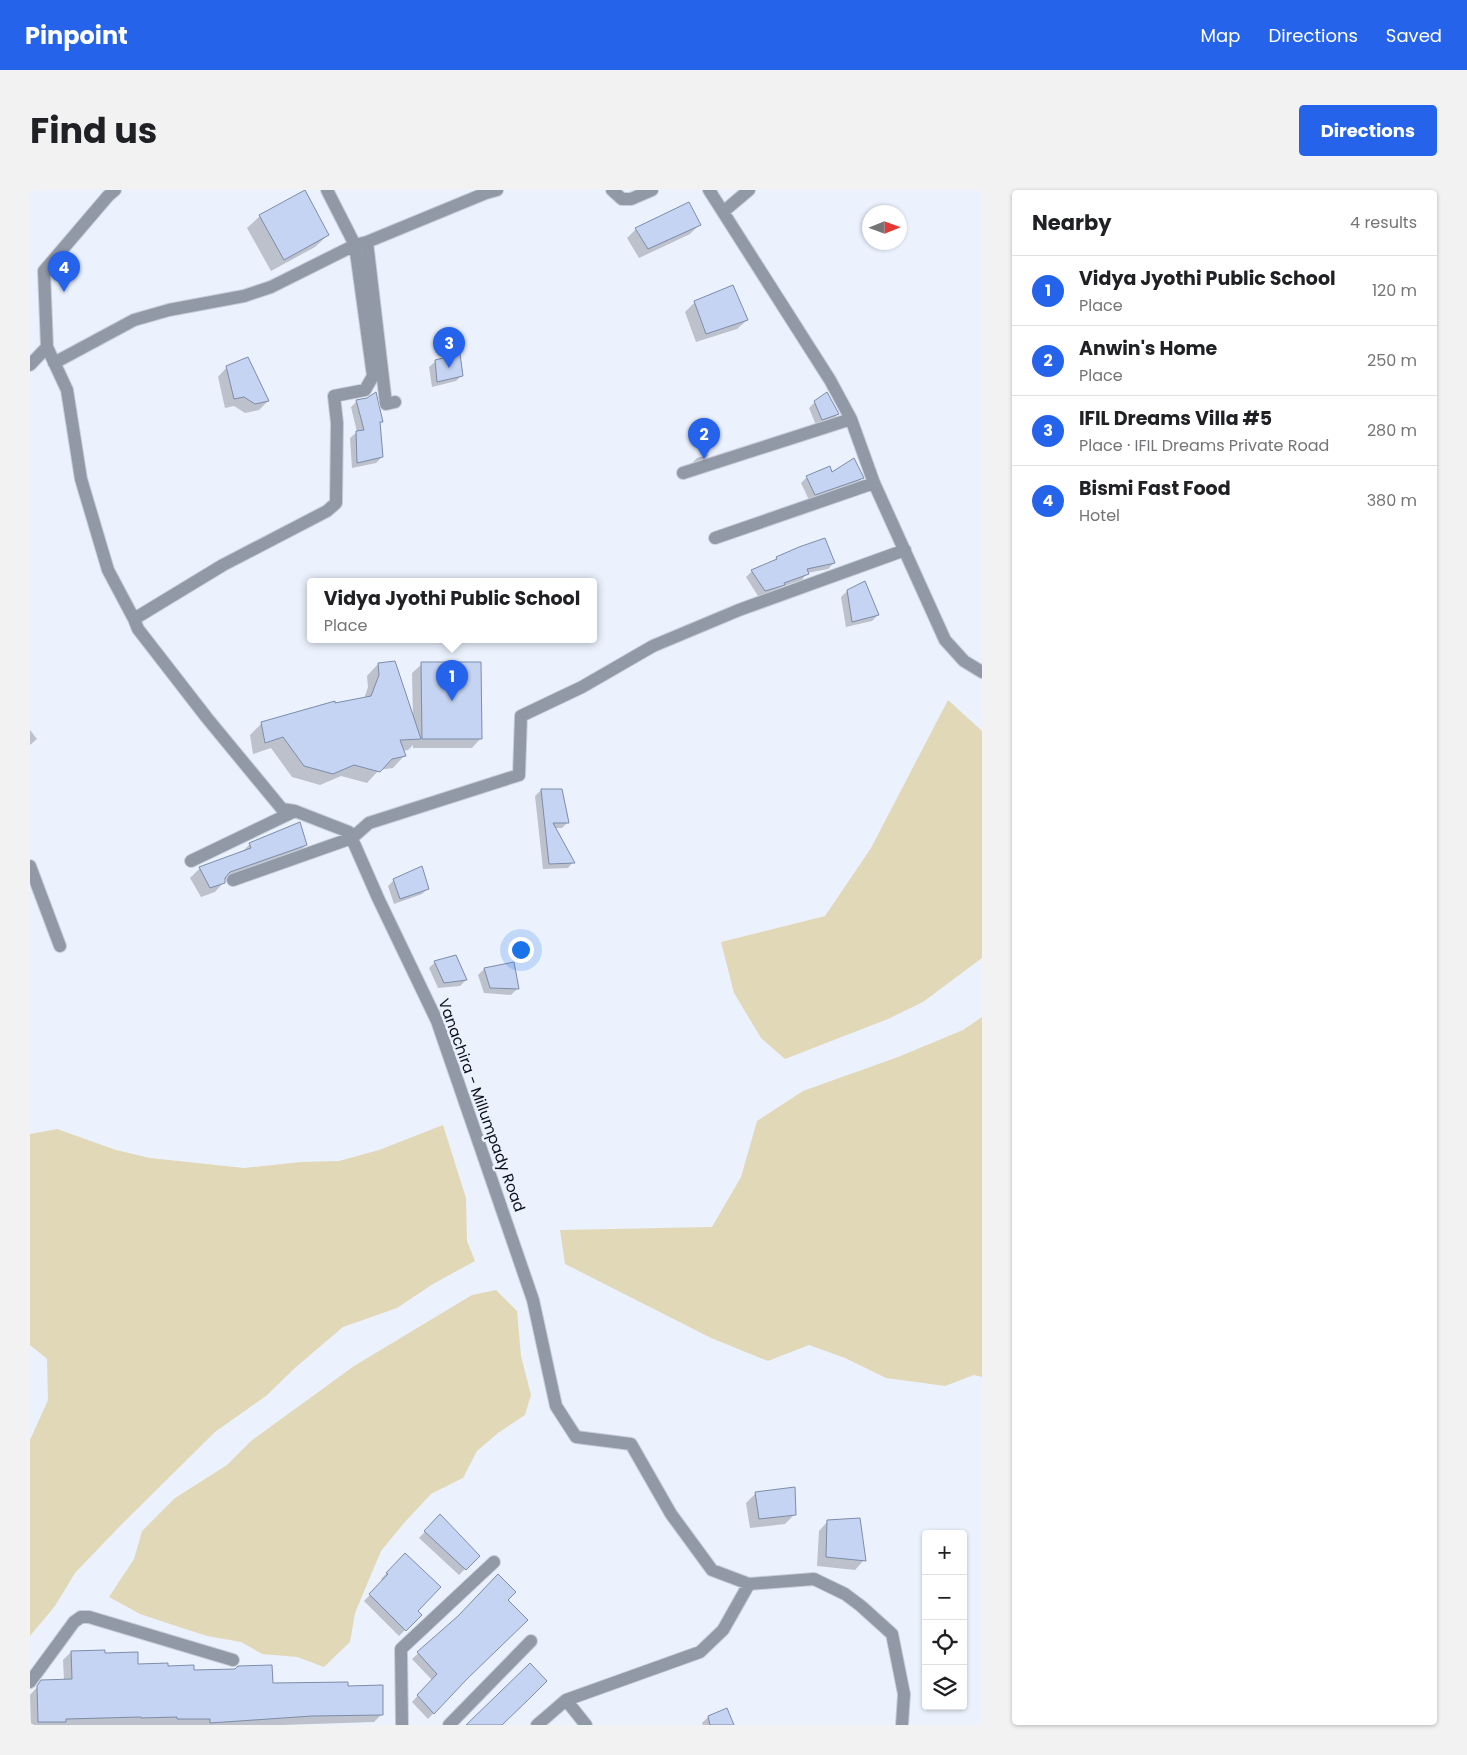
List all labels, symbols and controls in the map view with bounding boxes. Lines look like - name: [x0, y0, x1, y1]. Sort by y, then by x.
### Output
- text: Pinpoint: [25, 19, 128, 52]
- text: Map: [1201, 23, 1240, 48]
- text: Directions: [1268, 23, 1358, 48]
- text: Saved: [1386, 23, 1442, 48]
- button: Directions: [1299, 105, 1437, 156]
- text: Find us: [30, 106, 157, 155]
- north arrow: [862, 205, 907, 250]
- text: Nearby: [1032, 208, 1112, 237]
- text: 4 results: [1350, 211, 1417, 234]
- pin: 4: [48, 251, 80, 292]
- text: Vidya Jyothi Public School: [1079, 265, 1336, 292]
- text: 1: [1045, 279, 1051, 302]
- text: 120 m: [1372, 279, 1417, 302]
- text: Place: [1079, 294, 1123, 317]
- pin: 3: [433, 327, 465, 368]
- text: Anwin's Home: [1079, 335, 1217, 362]
- text: 2: [1043, 349, 1053, 372]
- text: 250 m: [1367, 349, 1417, 372]
- text: Place: [1079, 364, 1123, 387]
- text: IFIL Dreams Villa #5: [1079, 405, 1272, 432]
- pin: 2: [688, 418, 720, 459]
- text: 3: [1043, 419, 1053, 442]
- text: 280 m: [1367, 419, 1417, 442]
- text: Place · IFIL Dreams Private Road: [1079, 434, 1329, 457]
- text: Bismi Fast Food: [1079, 475, 1231, 502]
- text: 4: [1043, 489, 1053, 512]
- text: 380 m: [1367, 489, 1417, 512]
- text: Hotel: [1079, 504, 1120, 527]
- popup: [307, 578, 597, 643]
- text: Vidya Jyothi Public School: [324, 585, 580, 612]
- text: Place: [324, 614, 367, 637]
- pin: 1: [436, 660, 468, 701]
- your location: [508, 937, 534, 963]
- street label: Vanachira - Millumpady Road: [434, 996, 530, 1214]
- map controls: [922, 1530, 967, 1710]
- button: +: [922, 1530, 967, 1575]
- button: −: [922, 1575, 967, 1620]
- button: locate: [922, 1620, 967, 1665]
- button: layers: [922, 1665, 967, 1710]

